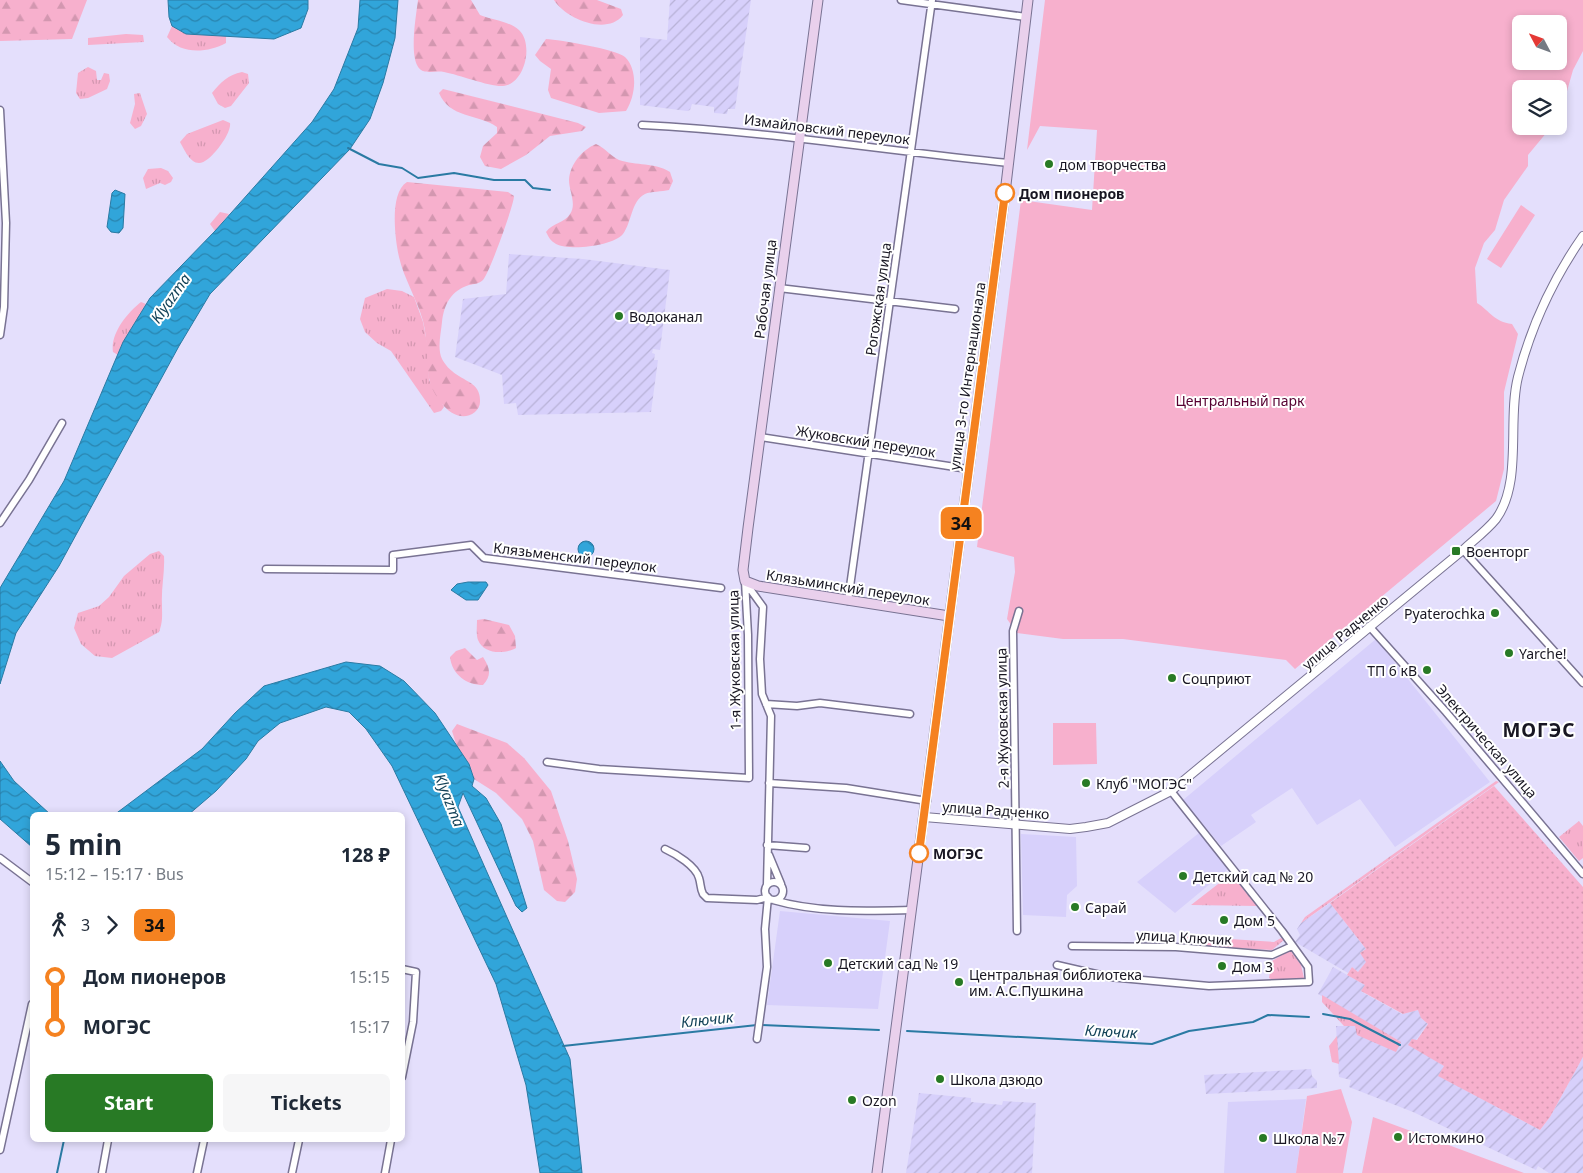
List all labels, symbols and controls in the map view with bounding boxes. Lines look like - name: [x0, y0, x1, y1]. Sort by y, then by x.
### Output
- north arrow: [1512, 15, 1568, 70]
- map controls: [1512, 15, 1567, 135]
- button: layers: [1512, 80, 1567, 135]
- street label: Измайловский переулок: [743, 109, 912, 149]
- place label: дом творчества: [1059, 155, 1166, 174]
- marker: дом творчества: [1043, 158, 1055, 170]
- marker: Дом пионеров: [995, 183, 1015, 203]
- place label: Дом пионеров: [1019, 184, 1124, 203]
- street label: Рабочая улица: [749, 238, 781, 340]
- street label: Рогожская улица: [861, 241, 895, 357]
- water label: Klyazma: [146, 269, 195, 327]
- street label: улица 3-го Интернационала: [944, 281, 990, 471]
- place label: Водоканал: [629, 307, 703, 326]
- marker: Водоканал: [613, 310, 625, 322]
- park label: Центральный парк: [1175, 391, 1305, 410]
- street label: Жуковский переулок: [795, 421, 938, 461]
- line badge: 34: [938, 507, 984, 539]
- text: 34: [951, 511, 971, 535]
- street label: Клязьменский переулок: [492, 538, 658, 577]
- place label: Военторг: [1466, 542, 1529, 561]
- marker: Военторг: [1450, 545, 1462, 557]
- street label: Клязьминский переулок: [765, 565, 932, 609]
- street label: 1-я Жуковская улица: [723, 590, 745, 730]
- street label: улица Радченко: [1298, 590, 1392, 674]
- place label: Pyaterochka: [1404, 604, 1485, 623]
- marker: Pyaterochka: [1489, 607, 1501, 619]
- place label: Yarche!: [1519, 644, 1567, 663]
- marker: Yarche!: [1503, 647, 1515, 659]
- street label: 2-я Жуковская улица: [991, 648, 1013, 788]
- place label: ТП 6 кВ: [1367, 661, 1417, 680]
- marker: ТП 6 кВ: [1421, 664, 1433, 676]
- place label: Соцприют: [1182, 669, 1252, 688]
- marker: Соцприют: [1166, 672, 1178, 684]
- street label: Электрическая улица: [1432, 680, 1542, 802]
- district label: МОГЭС: [1502, 717, 1576, 743]
- water label: Klyazma: [430, 770, 470, 830]
- place label: Клуб "МОГЭС": [1096, 774, 1192, 793]
- marker: Клуб "МОГЭС": [1080, 777, 1092, 789]
- street label: улица Радченко: [942, 797, 1050, 823]
- text: 5 min: [45, 825, 122, 863]
- text: 128 ₽: [341, 842, 390, 868]
- marker: МОГЭС: [909, 843, 929, 863]
- place label: МОГЭС: [933, 844, 983, 863]
- text: 15:12 – 15:17 · Bus: [45, 863, 184, 885]
- place label: Детский сад № 20: [1193, 867, 1313, 886]
- marker: Детский сад № 20: [1177, 870, 1189, 882]
- place label: Сарай: [1085, 898, 1127, 917]
- marker: Сарай: [1069, 901, 1081, 913]
- icon: walk: [45, 911, 73, 939]
- icon: forward: [98, 911, 126, 939]
- place label: Дом 5: [1234, 911, 1275, 930]
- text: 34: [144, 913, 165, 937]
- text: 3: [81, 914, 90, 936]
- marker: Дом 5: [1218, 914, 1230, 926]
- street label: улица Ключик: [1136, 925, 1233, 949]
- place label: Детский сад № 19: [838, 954, 958, 973]
- marker: Детский сад № 19: [822, 957, 834, 969]
- place label: Дом 3: [1232, 957, 1273, 976]
- marker: Дом 3: [1216, 960, 1228, 972]
- text: Дом пионеров: [83, 964, 226, 990]
- place label: Центральная библиотека им. А.С.Пушкина: [969, 965, 1142, 1000]
- text: 15:15: [349, 966, 390, 988]
- marker: Центральная библиотека им. А.С.Пушкина: [953, 976, 965, 988]
- water label: Ключик: [680, 1006, 736, 1032]
- text: МОГЭС: [83, 1014, 151, 1040]
- text: 15:17: [349, 1016, 390, 1038]
- water label: Ключик: [1084, 1020, 1139, 1042]
- place label: Школа дзюдо: [950, 1070, 1043, 1089]
- marker: Школа дзюдо: [934, 1073, 946, 1085]
- button: Start: [45, 1074, 213, 1132]
- button: Tickets: [223, 1074, 390, 1132]
- place label: Ozon: [862, 1091, 897, 1110]
- marker: Ozon: [846, 1094, 858, 1106]
- place label: Истомкино: [1408, 1128, 1484, 1147]
- place label: Школа №7: [1273, 1129, 1345, 1148]
- marker: Истомкино: [1392, 1131, 1404, 1143]
- marker: Школа №7: [1257, 1132, 1269, 1144]

